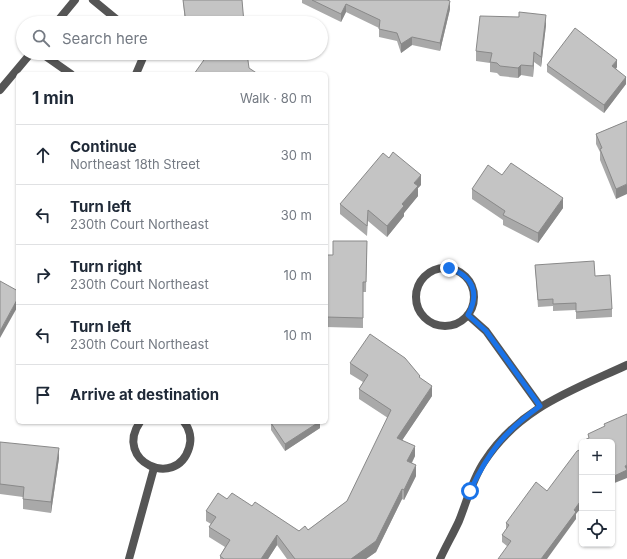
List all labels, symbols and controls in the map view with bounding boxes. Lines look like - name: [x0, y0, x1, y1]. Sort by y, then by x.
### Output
- search box: [16, 16, 328, 60]
- icon: search: [30, 27, 52, 49]
- text: Search here: [62, 29, 148, 48]
- text: 1 min: [32, 88, 74, 108]
- text: Walk · 80 m: [240, 90, 312, 106]
- text: Continue: [70, 137, 137, 156]
- icon: ahead: [32, 144, 54, 166]
- text: 30 m: [281, 147, 312, 163]
- text: Northeast 18th Street: [70, 156, 200, 172]
- text: Turn left: [70, 197, 131, 216]
- icon: left: [32, 204, 54, 226]
- text: 30 m: [281, 207, 312, 223]
- text: 230th Court Northeast: [70, 216, 209, 232]
- text: Turn right: [70, 257, 142, 276]
- route end: [440, 259, 458, 277]
- icon: right: [32, 264, 54, 286]
- text: 10 m: [283, 267, 312, 283]
- text: 230th Court Northeast: [70, 276, 209, 292]
- text: Turn left: [70, 317, 131, 336]
- icon: left: [32, 324, 54, 346]
- text: 10 m: [283, 327, 312, 343]
- text: 230th Court Northeast: [70, 336, 209, 352]
- icon: arrive: [32, 384, 54, 406]
- text: Arrive at destination: [70, 385, 219, 404]
- map controls: [579, 439, 615, 547]
- button: +: [579, 439, 615, 475]
- button: −: [579, 475, 615, 511]
- route start: [461, 482, 479, 500]
- button: locate: [579, 511, 615, 547]

